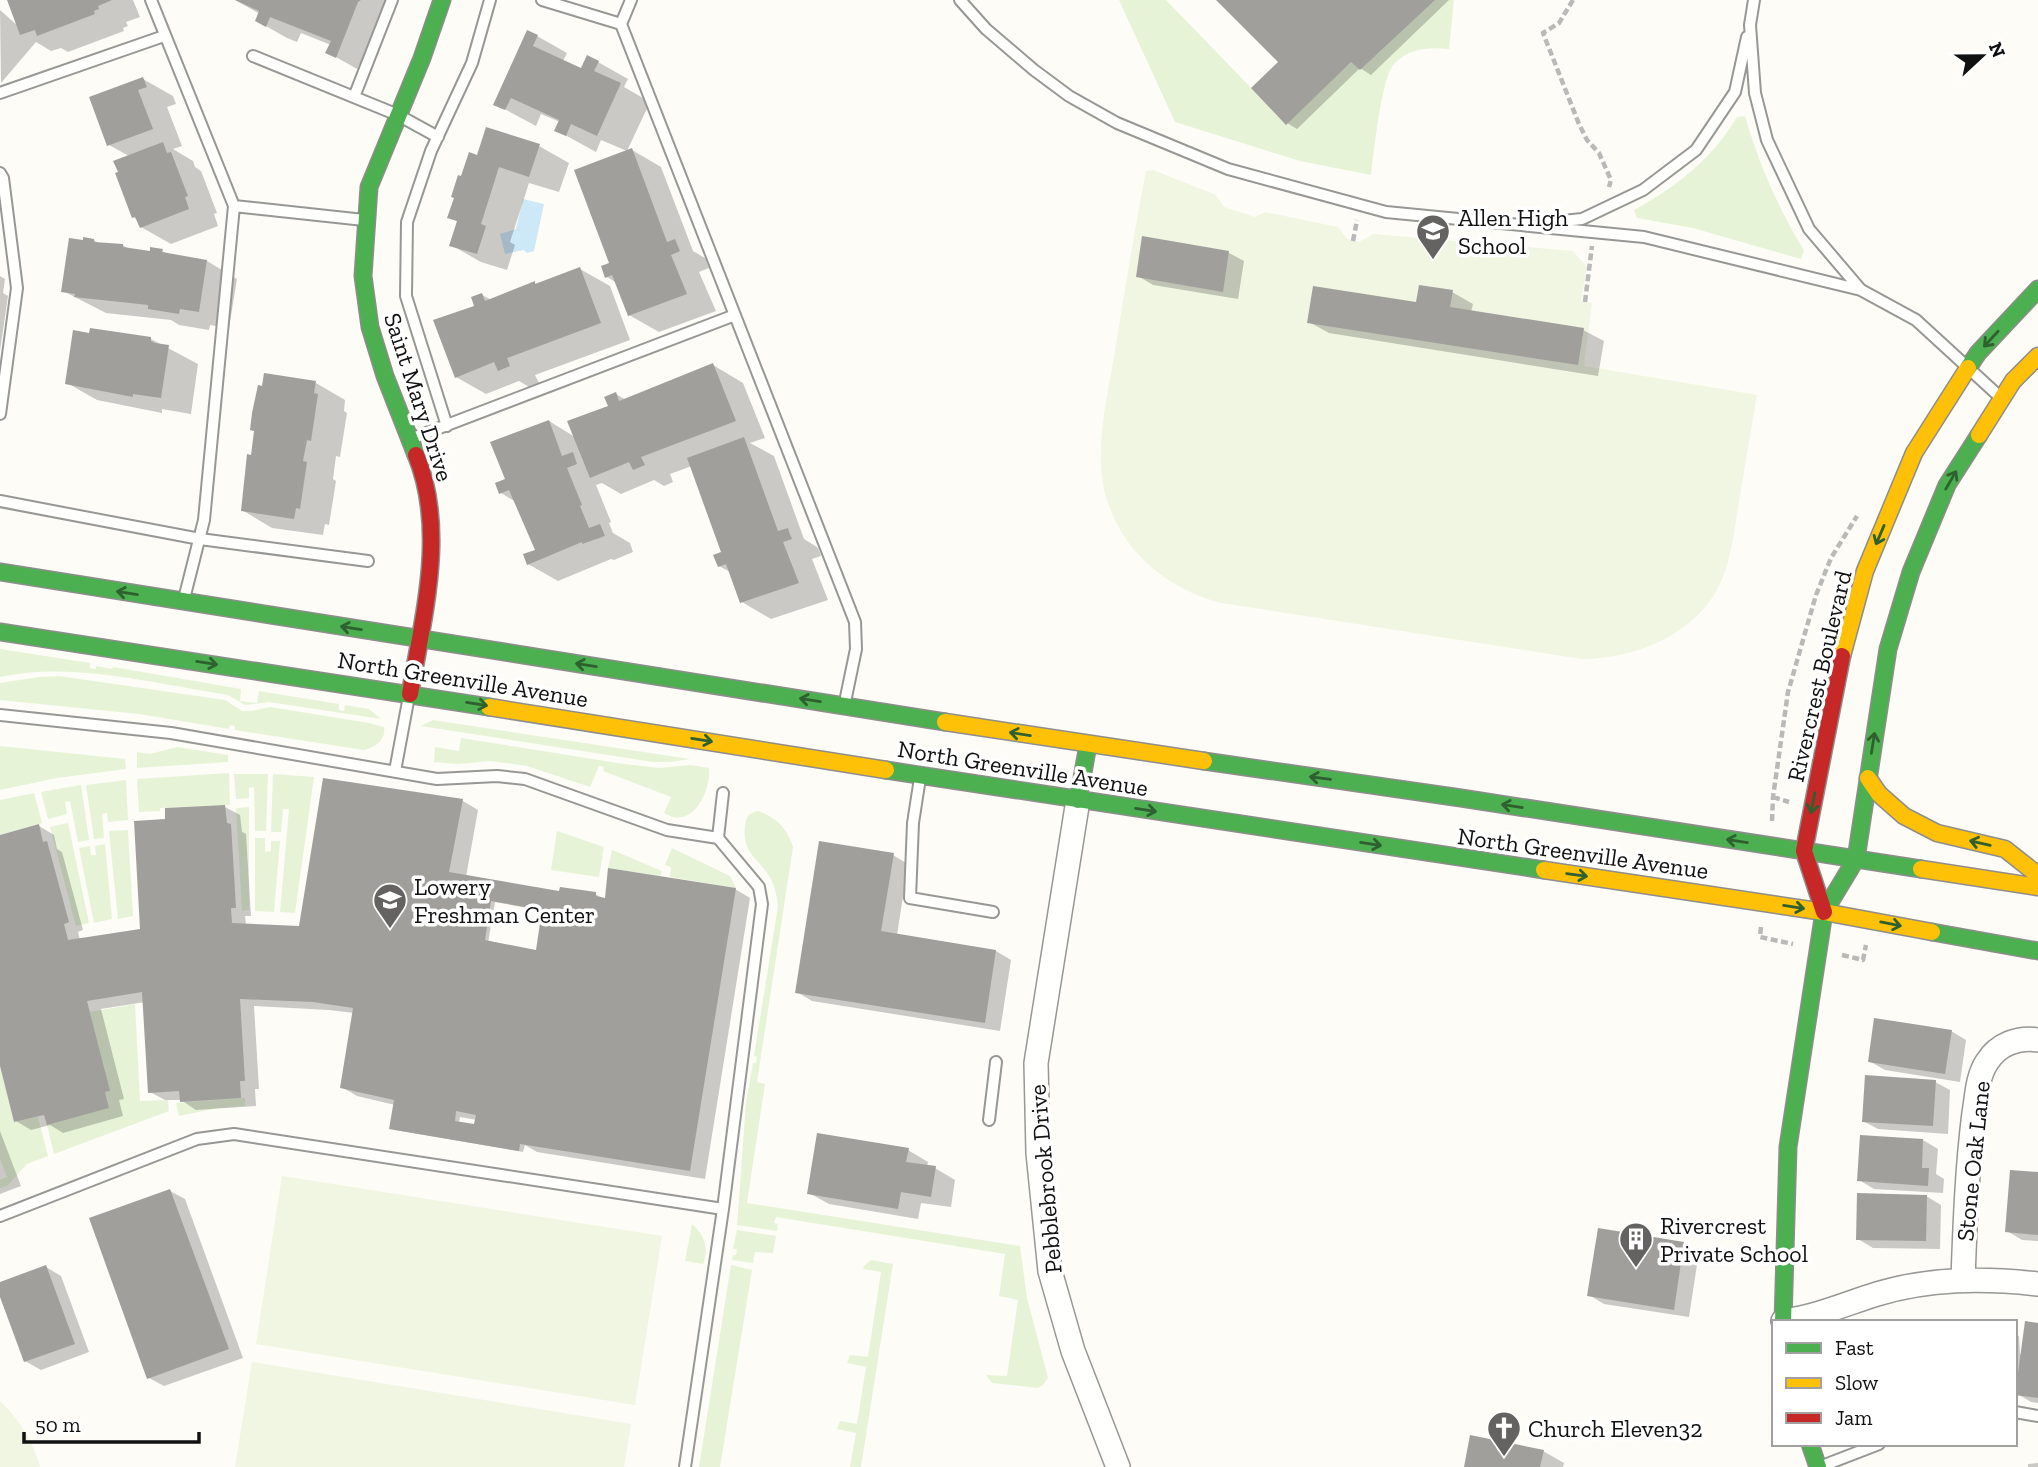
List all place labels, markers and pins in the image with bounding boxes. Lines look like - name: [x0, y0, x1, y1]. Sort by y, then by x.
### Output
- place label: Allen High School: [1458, 203, 1569, 260]
- school or university icon: Allen High School: [1414, 212, 1452, 261]
- place label: Lowery Freshman Center: [414, 872, 595, 929]
- school or university icon: Lowery Freshman Center: [371, 881, 409, 930]
- place label: Rivercrest Private School: [1660, 1211, 1808, 1268]
- building icon: Rivercrest Private School: [1617, 1220, 1655, 1269]
- church icon: Church Eleven32: [1485, 1409, 1523, 1458]
- place label: Church Eleven32: [1528, 1414, 1703, 1443]

